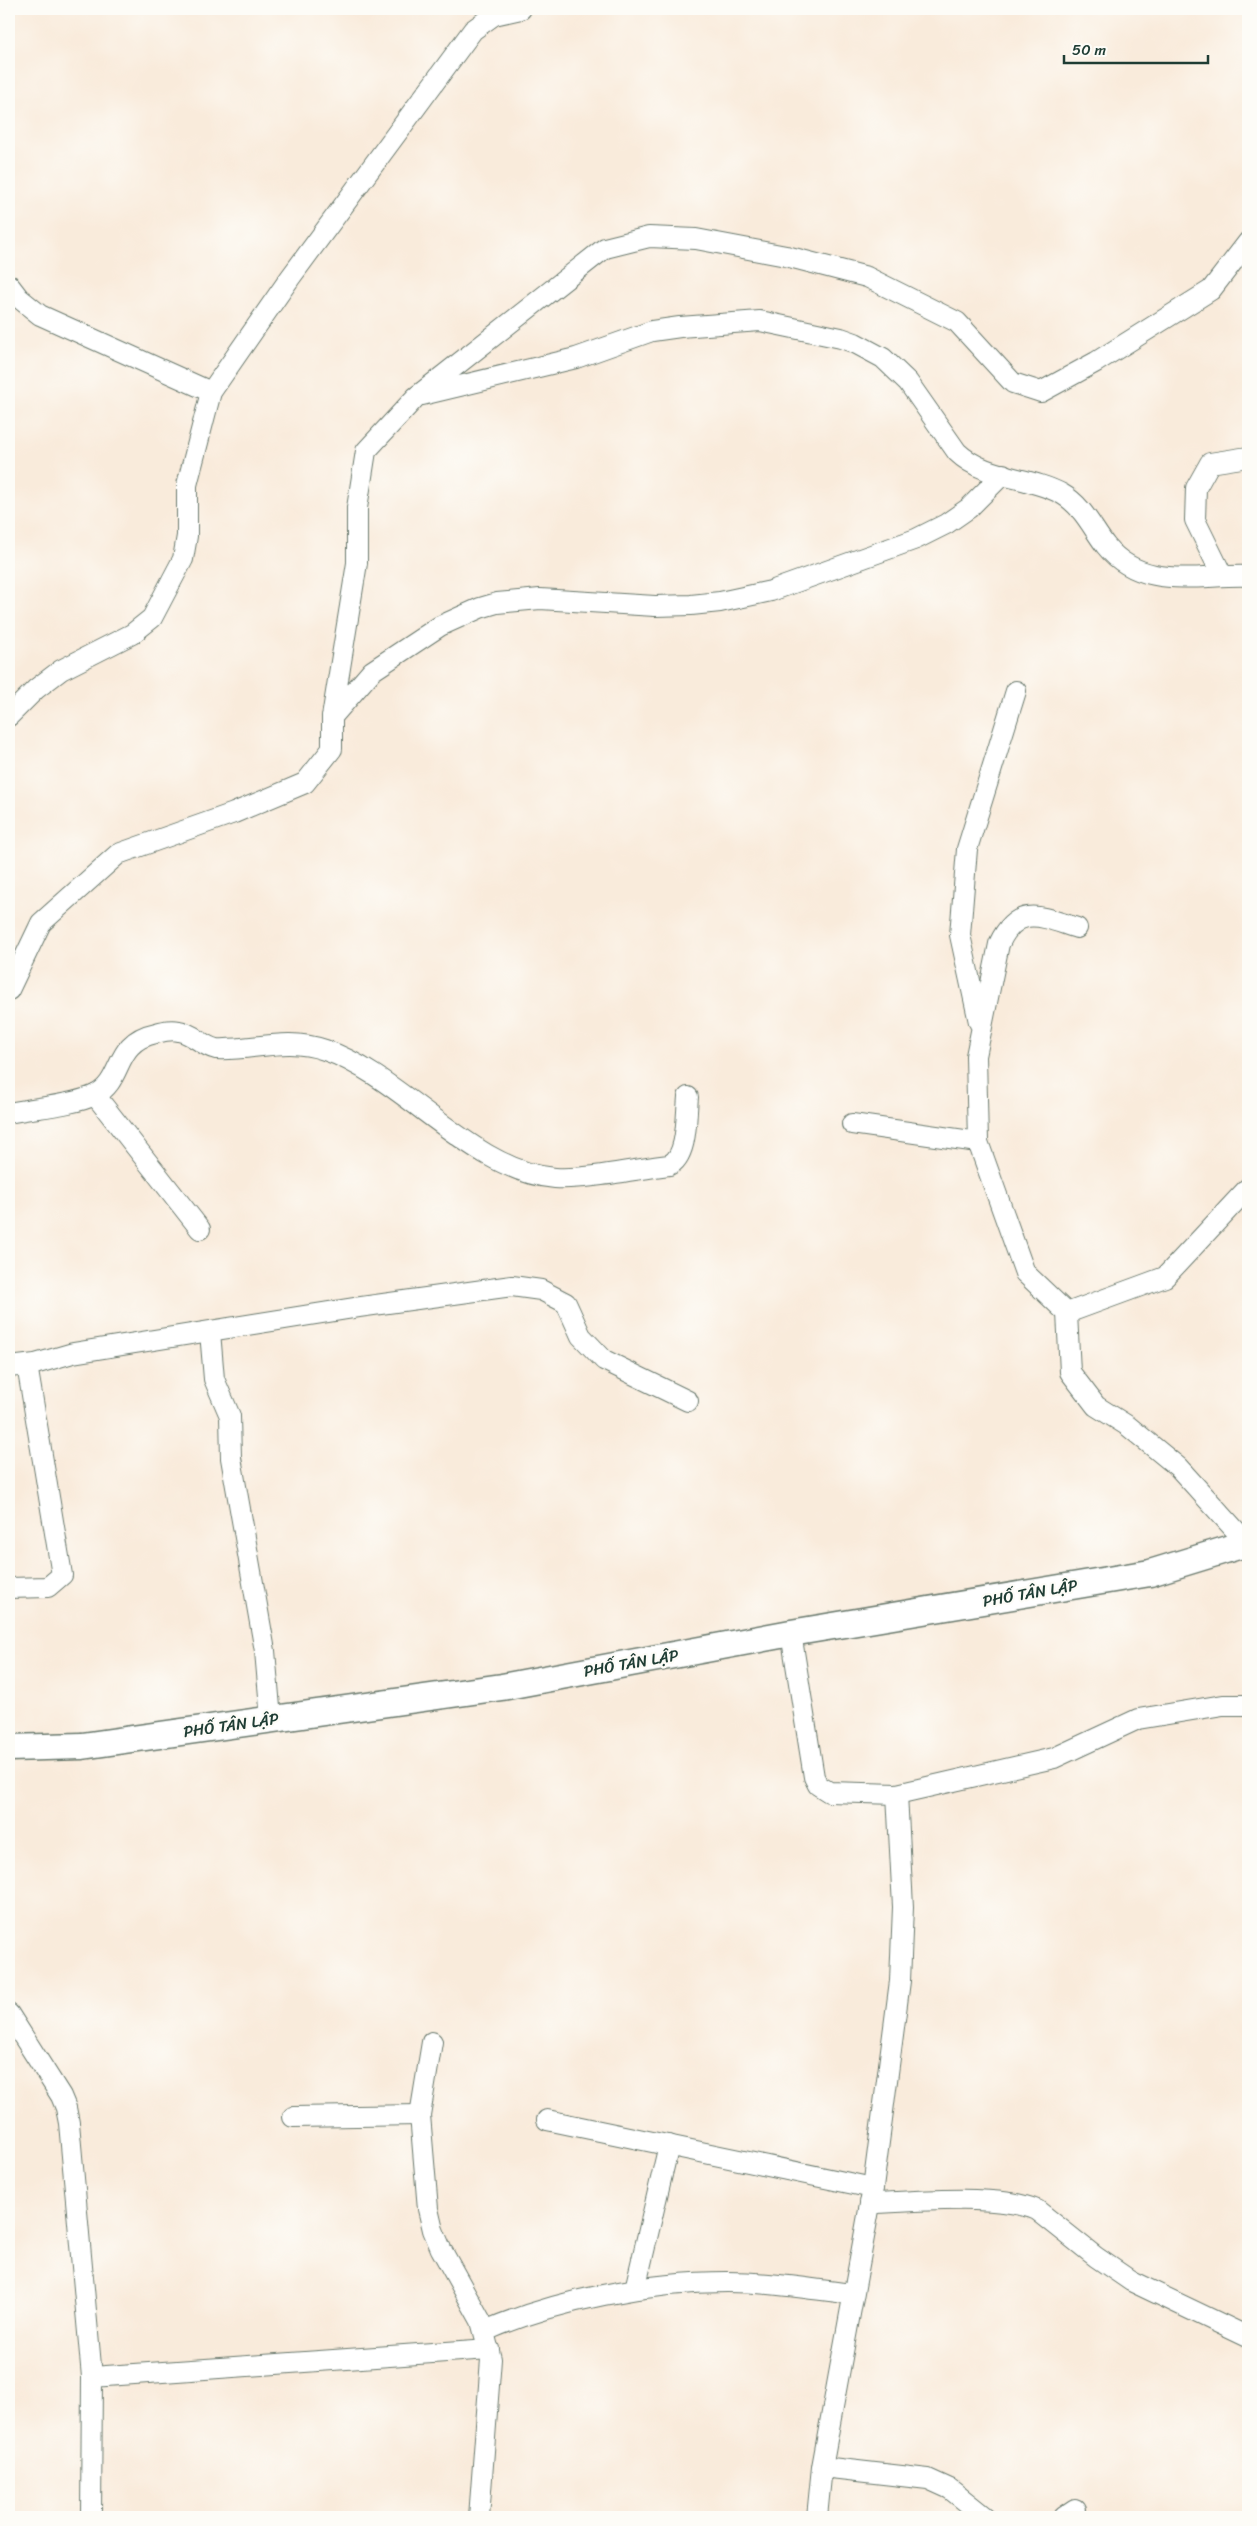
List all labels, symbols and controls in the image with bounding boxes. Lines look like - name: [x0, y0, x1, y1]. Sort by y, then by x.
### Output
- scale bar: [1064, 32, 1208, 64]
- text: 50 m: [1072, 37, 1107, 63]
- street label: PHỐ TÂN LẬP: [980, 1570, 1080, 1616]
- street label: PHỐ TÂN LẬP: [581, 1640, 681, 1686]
- street label: PHỐ TÂN LẬP: [181, 1704, 281, 1746]

